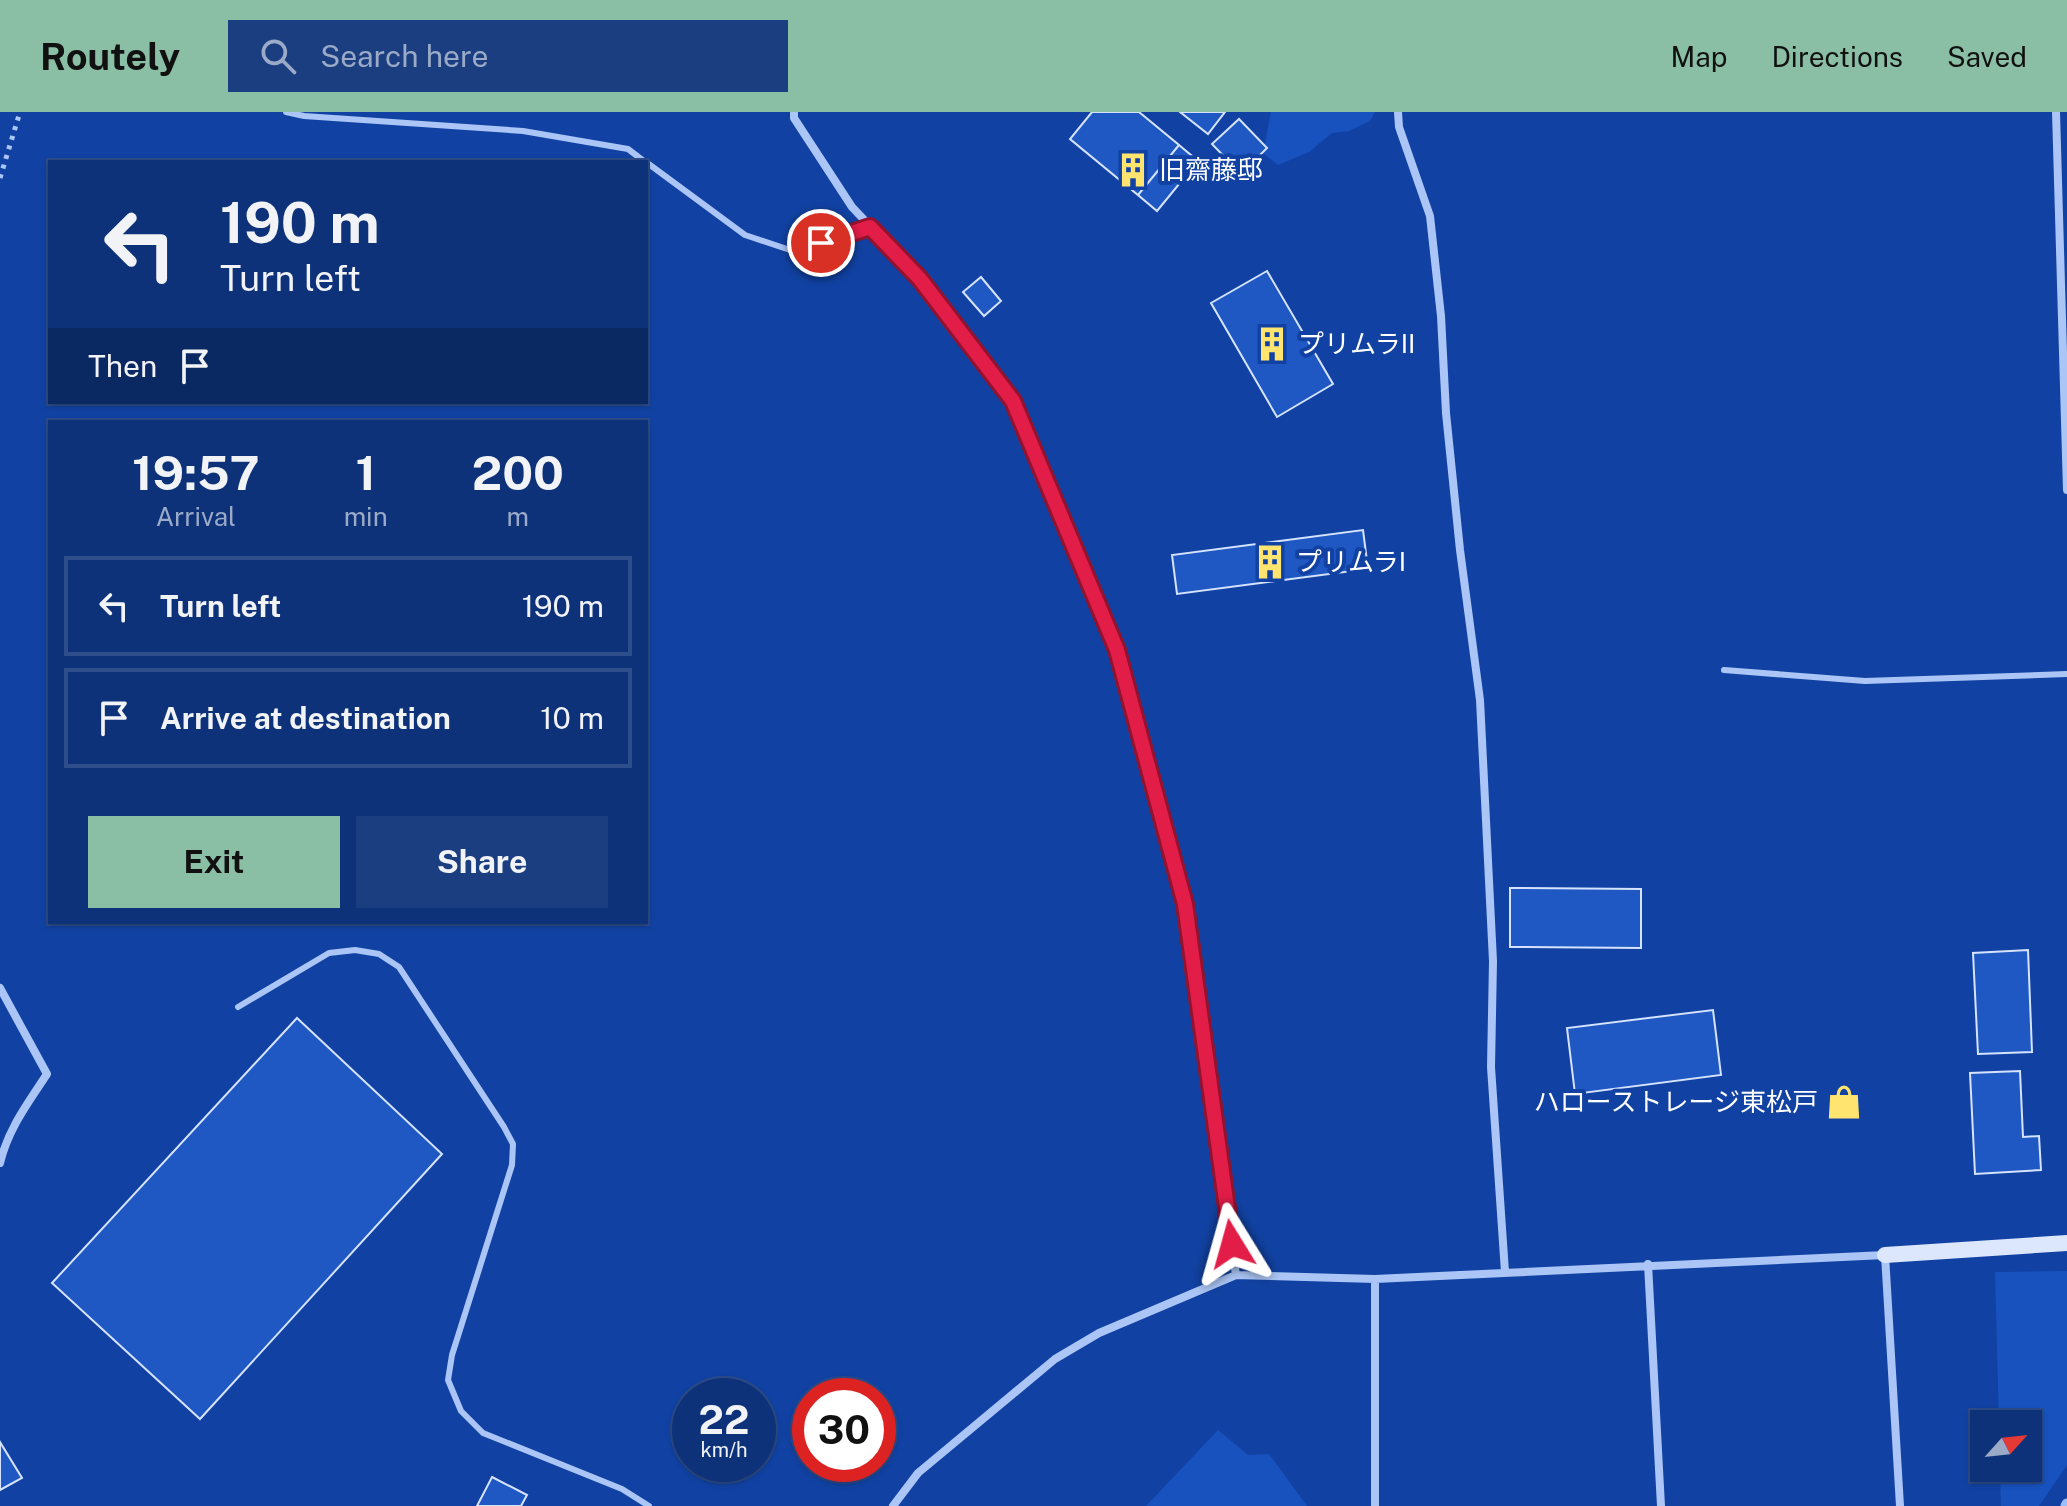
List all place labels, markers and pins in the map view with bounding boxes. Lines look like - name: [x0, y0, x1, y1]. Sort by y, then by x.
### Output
- building icon: 旧齋藤邸: [1114, 151, 1152, 189]
- place label: 旧齋藤邸: [1159, 154, 1263, 185]
- pin: [787, 209, 855, 277]
- building icon: プリムラII: [1253, 325, 1291, 363]
- place label: プリムラII: [1298, 328, 1415, 359]
- building icon: プリムラI: [1251, 543, 1289, 581]
- place label: プリムラI: [1296, 546, 1406, 577]
- shop icon: ハローストレージ東松戸: [1825, 1083, 1863, 1121]
- place label: ハローストレージ東松戸: [1534, 1086, 1818, 1117]

